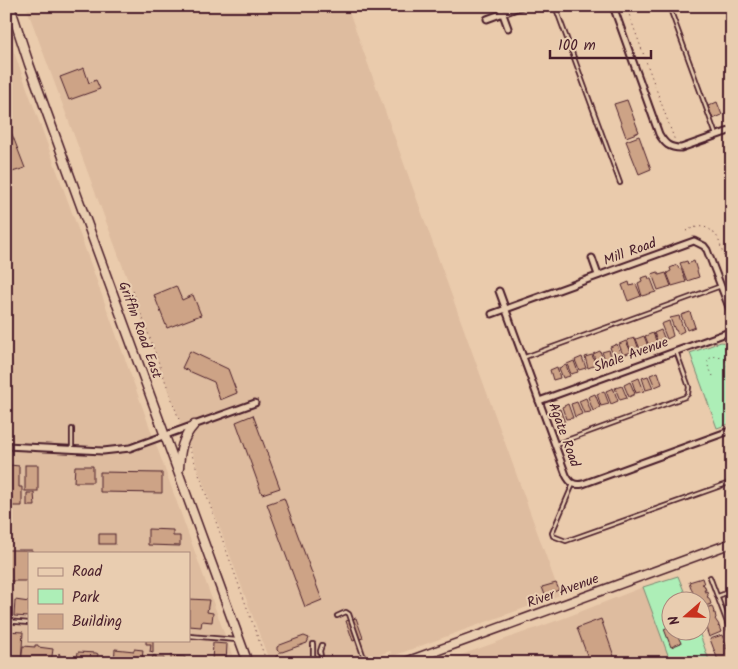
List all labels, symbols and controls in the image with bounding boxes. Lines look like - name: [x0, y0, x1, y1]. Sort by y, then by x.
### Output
- scale bar: [550, 28, 652, 60]
- text: 100 m: [558, 34, 596, 58]
- street label: Mill Road: [600, 232, 661, 272]
- street label: Griffin Road East: [112, 278, 168, 382]
- street label: Shale Avenue: [591, 331, 672, 379]
- street label: Agate Road: [542, 400, 586, 471]
- legend: [28, 552, 190, 642]
- text: Road: [72, 560, 103, 584]
- street label: River Avenue: [524, 568, 603, 614]
- text: Park: [72, 586, 100, 610]
- north arrow: [660, 592, 710, 642]
- text: Building: [72, 610, 122, 634]
- text: N: [663, 612, 687, 628]

